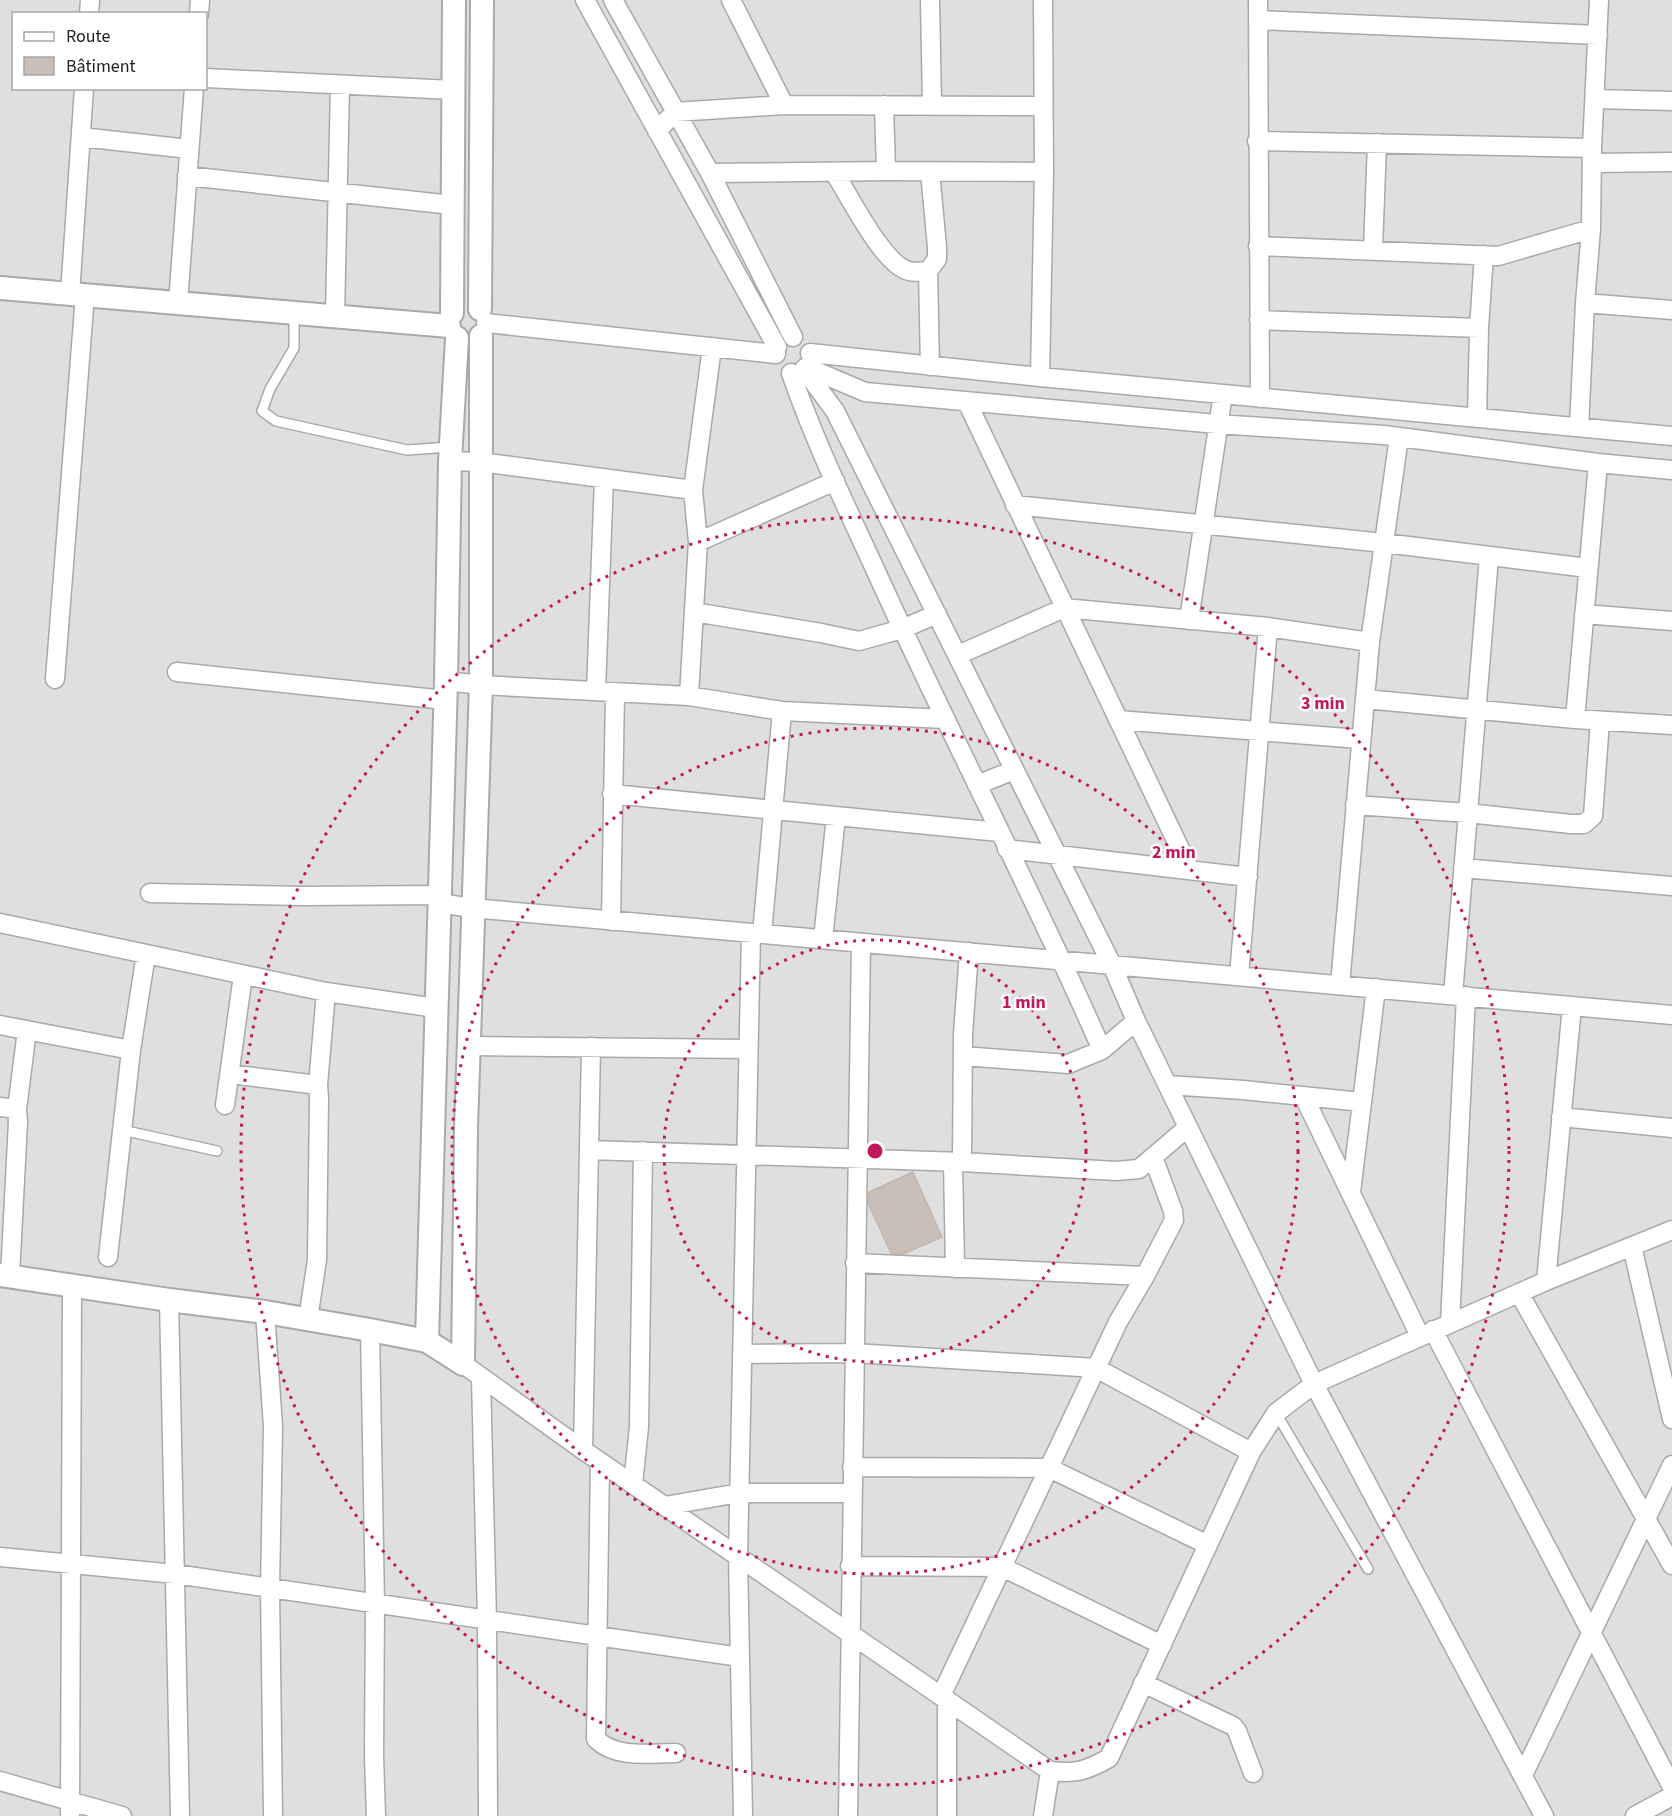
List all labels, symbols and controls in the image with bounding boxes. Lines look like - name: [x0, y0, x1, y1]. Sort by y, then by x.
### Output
- legend: [12, 12, 207, 90]
- text: Route: [66, 24, 110, 49]
- text: Bâtiment: [66, 54, 136, 79]
- text: 3 min: [1301, 691, 1345, 716]
- text: 2 min: [1152, 840, 1196, 865]
- text: 1 min: [1002, 990, 1046, 1015]
- centre of rings: [865, 1141, 885, 1161]

